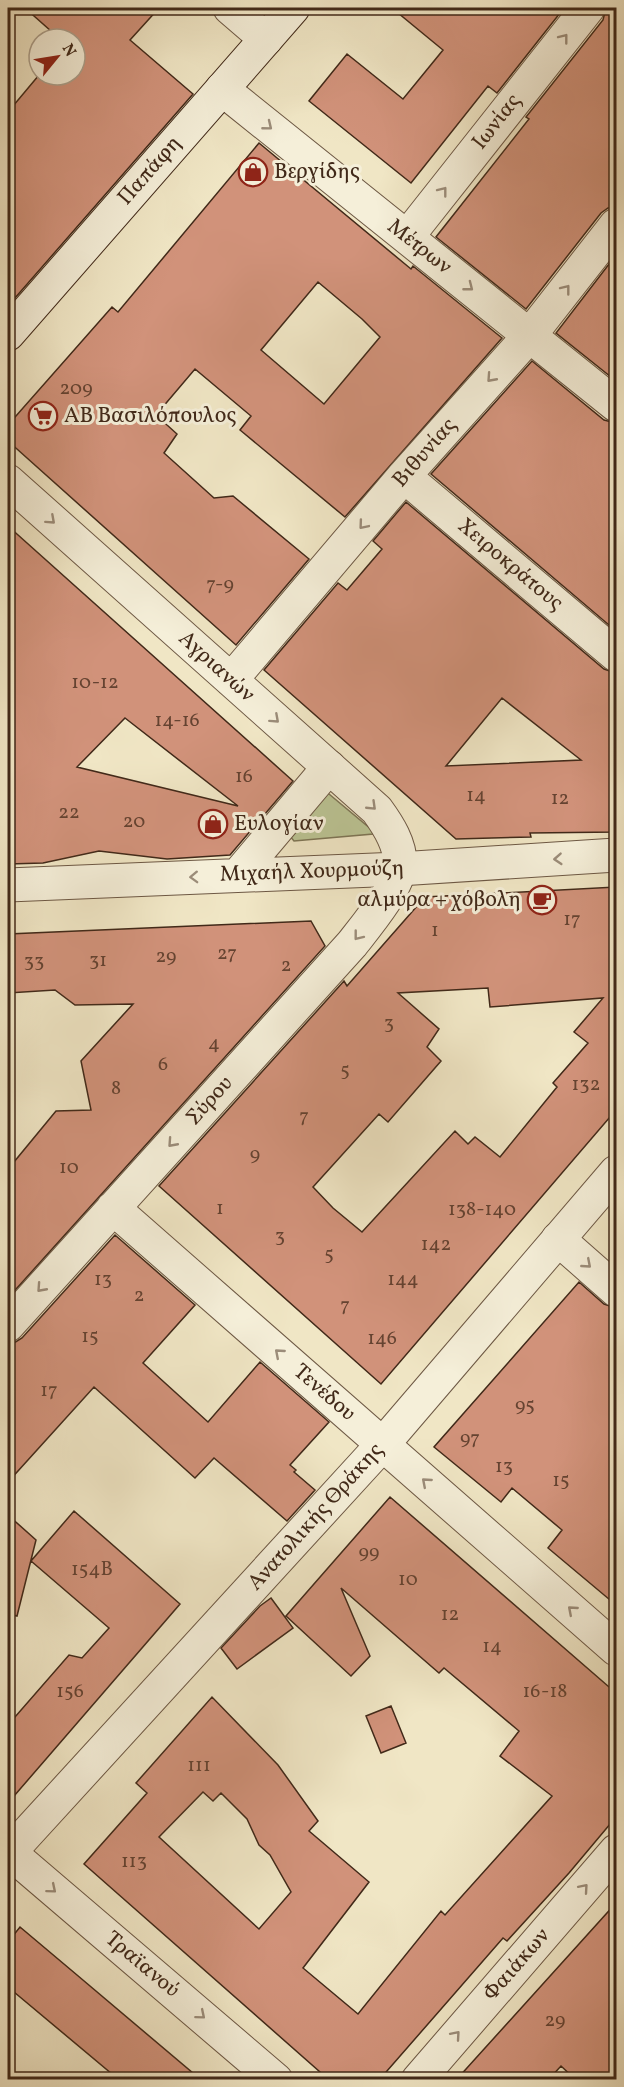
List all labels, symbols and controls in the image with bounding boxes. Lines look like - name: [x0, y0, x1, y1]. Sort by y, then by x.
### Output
- north arrow: [27, 27, 87, 87]
- one-way arrow: [556, 34, 567, 45]
- text: N: [56, 40, 81, 61]
- street label: Ιωνίας: [465, 87, 529, 157]
- one-way arrow: [261, 118, 272, 129]
- street label: Παπάφη: [111, 129, 189, 213]
- shop icon: Βεργίδης: [237, 156, 269, 188]
- place label: Βεργίδης: [274, 157, 360, 188]
- one-way arrow: [435, 187, 446, 198]
- street label: Μέτρων: [380, 212, 458, 282]
- one-way arrow: [462, 279, 473, 290]
- one-way arrow: [558, 284, 569, 295]
- one-way arrow: [487, 371, 498, 382]
- house number: 209: [59, 375, 93, 403]
- supermarket icon: ΑΒ Βασιλόπουλος: [27, 400, 59, 432]
- place label: ΑΒ Βασιλόπουλος: [64, 401, 236, 432]
- street label: Βιθυνίας: [386, 411, 464, 495]
- street label: Χειροκράτους: [450, 511, 570, 619]
- one-way arrow: [44, 513, 55, 524]
- one-way arrow: [359, 518, 370, 529]
- house number: 7-9: [206, 571, 234, 599]
- street label: Αγριανών: [171, 624, 261, 710]
- house number: 10-12: [71, 669, 119, 697]
- house number: 14-16: [154, 707, 200, 735]
- one-way arrow: [269, 712, 279, 723]
- house number: 16: [235, 763, 253, 791]
- house number: 14: [466, 782, 486, 810]
- house number: 12: [551, 785, 569, 813]
- house number: 22: [58, 799, 80, 827]
- one-way arrow: [364, 799, 375, 810]
- house number: 20: [123, 808, 145, 836]
- shop icon: Ευλογίαν: [197, 808, 229, 840]
- place label: Ευλογίαν: [234, 809, 324, 840]
- one-way arrow: [554, 852, 563, 865]
- street label: Μιχαήλ Χουρμούζη: [219, 853, 405, 891]
- one-way arrow: [189, 871, 198, 884]
- cafe icon: αλμύρα + χόβολη: [526, 884, 558, 916]
- place label: αλμύρα + χόβολη: [357, 885, 521, 916]
- house number: 17: [563, 906, 581, 934]
- house number: 1: [431, 917, 439, 945]
- one-way arrow: [354, 929, 365, 940]
- house number: 27: [217, 940, 237, 968]
- house number: 29: [156, 943, 176, 971]
- house number: 31: [89, 947, 107, 975]
- house number: 33: [24, 948, 44, 976]
- house number: 2: [281, 952, 291, 980]
- house number: 3: [384, 1010, 394, 1038]
- house number: 4: [208, 1030, 220, 1058]
- house number: 6: [158, 1051, 168, 1079]
- house number: 5: [340, 1057, 350, 1085]
- street label: Σύρου: [179, 1069, 241, 1133]
- house number: 132: [572, 1071, 600, 1099]
- house number: 8: [111, 1075, 121, 1103]
- house number: 7: [299, 1103, 309, 1131]
- one-way arrow: [168, 1136, 179, 1147]
- house number: 9: [250, 1141, 260, 1169]
- house number: 10: [59, 1154, 79, 1182]
- house number: 1: [216, 1195, 224, 1223]
- house number: 138-140: [448, 1196, 516, 1224]
- house number: 3: [275, 1223, 285, 1251]
- house number: 142: [421, 1231, 451, 1259]
- house number: 5: [324, 1241, 334, 1269]
- one-way arrow: [580, 1257, 591, 1268]
- house number: 13: [94, 1266, 112, 1294]
- house number: 144: [387, 1266, 419, 1294]
- one-way arrow: [37, 1281, 48, 1292]
- house number: 2: [134, 1282, 144, 1310]
- house number: 7: [340, 1292, 350, 1320]
- house number: 15: [81, 1323, 99, 1351]
- house number: 146: [367, 1325, 397, 1353]
- one-way arrow: [275, 1350, 286, 1361]
- street label: Τενέδου: [286, 1357, 362, 1429]
- house number: 17: [40, 1377, 58, 1405]
- house number: 95: [515, 1392, 535, 1420]
- house number: 97: [460, 1425, 480, 1453]
- street label: Ανατολικής Θράκης: [241, 1436, 391, 1598]
- house number: 13: [495, 1453, 513, 1481]
- house number: 15: [552, 1467, 570, 1495]
- one-way arrow: [422, 1478, 433, 1489]
- house number: 99: [359, 1539, 379, 1567]
- house number: 154Β: [71, 1556, 113, 1584]
- house number: 10: [398, 1566, 418, 1594]
- house number: 12: [441, 1601, 459, 1629]
- one-way arrow: [569, 1606, 579, 1617]
- house number: 14: [482, 1633, 502, 1661]
- house number: 156: [56, 1678, 84, 1706]
- house number: 16-18: [523, 1678, 567, 1706]
- house number: 111: [187, 1752, 211, 1780]
- house number: 113: [121, 1848, 147, 1876]
- one-way arrow: [45, 1882, 56, 1893]
- one-way arrow: [577, 1884, 588, 1895]
- street label: Φαιάκων: [476, 1921, 558, 2008]
- street label: Τραϊανού: [98, 1924, 186, 2006]
- house number: 29: [545, 2007, 565, 2035]
- one-way arrow: [194, 2008, 205, 2019]
- one-way arrow: [449, 2031, 460, 2042]

